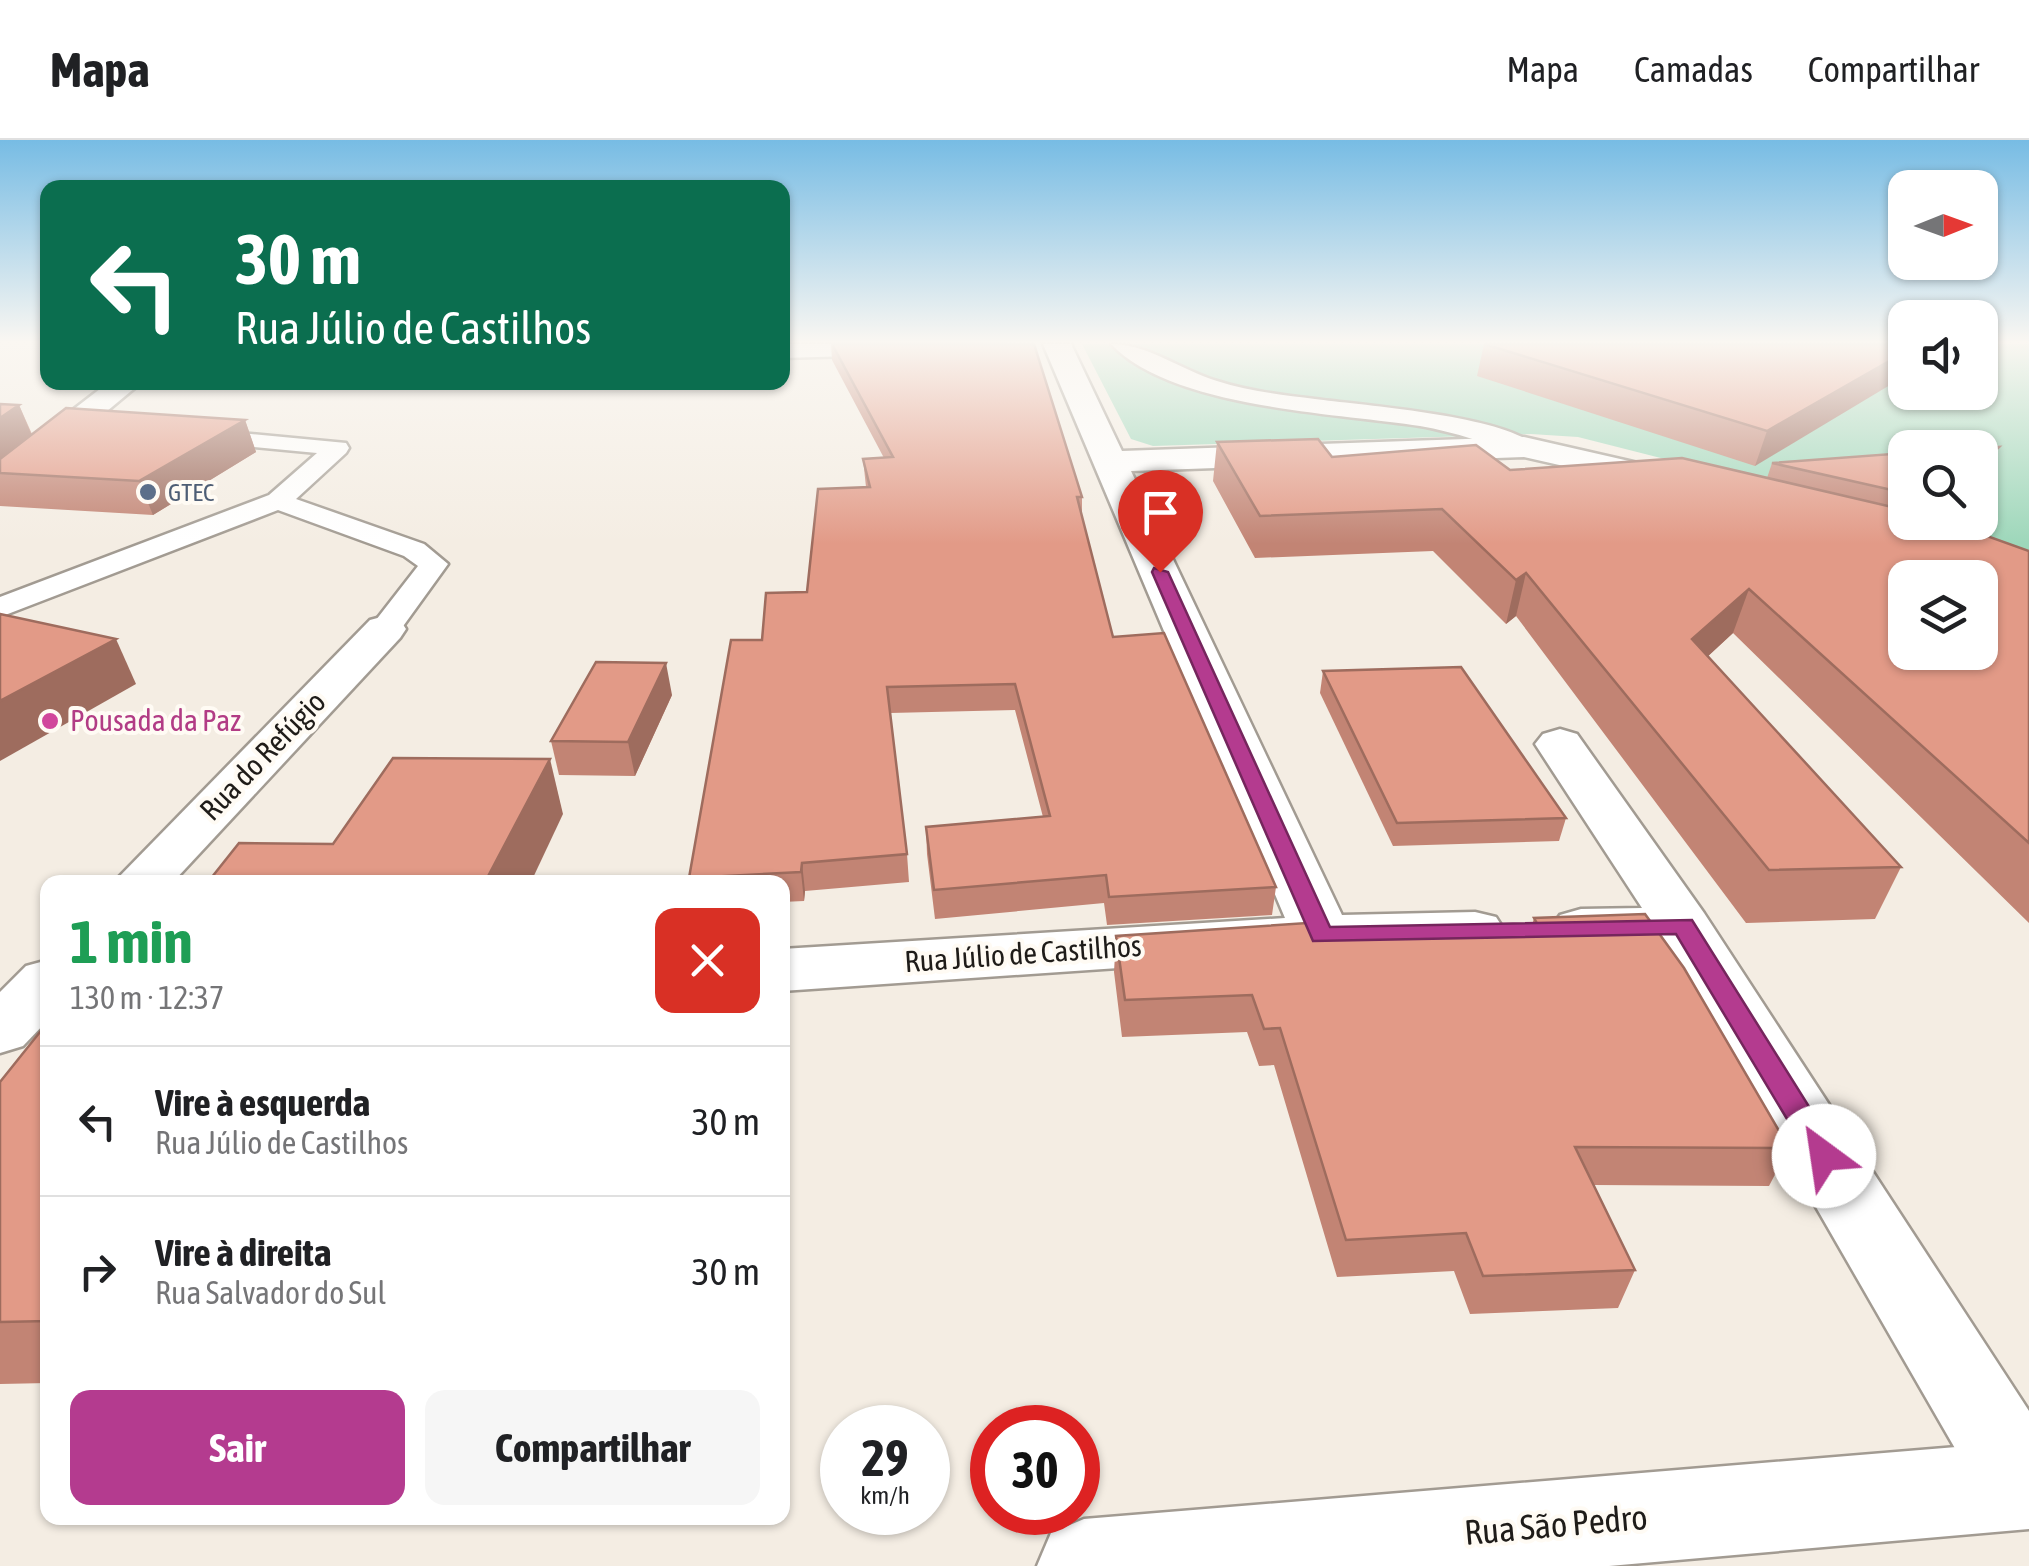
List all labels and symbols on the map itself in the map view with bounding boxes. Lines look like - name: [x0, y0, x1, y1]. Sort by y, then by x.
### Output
- north arrow: [1888, 170, 1998, 280]
- pin: [1118, 470, 1203, 573]
- place label: GTEC: [168, 478, 214, 506]
- marker: GTEC: [137, 481, 159, 503]
- street label: Rua do Refúgio: [193, 684, 332, 827]
- place label: Pousada da Paz: [70, 703, 241, 737]
- marker: Pousada da Paz: [39, 710, 61, 732]
- street label: Rua Júlio de Castilhos: [903, 928, 1143, 978]
- position arrow: [1772, 1104, 1876, 1208]
- speed limit sign: 30: [970, 1405, 1100, 1535]
- street label: Rua São Pedro: [1463, 1496, 1649, 1552]

